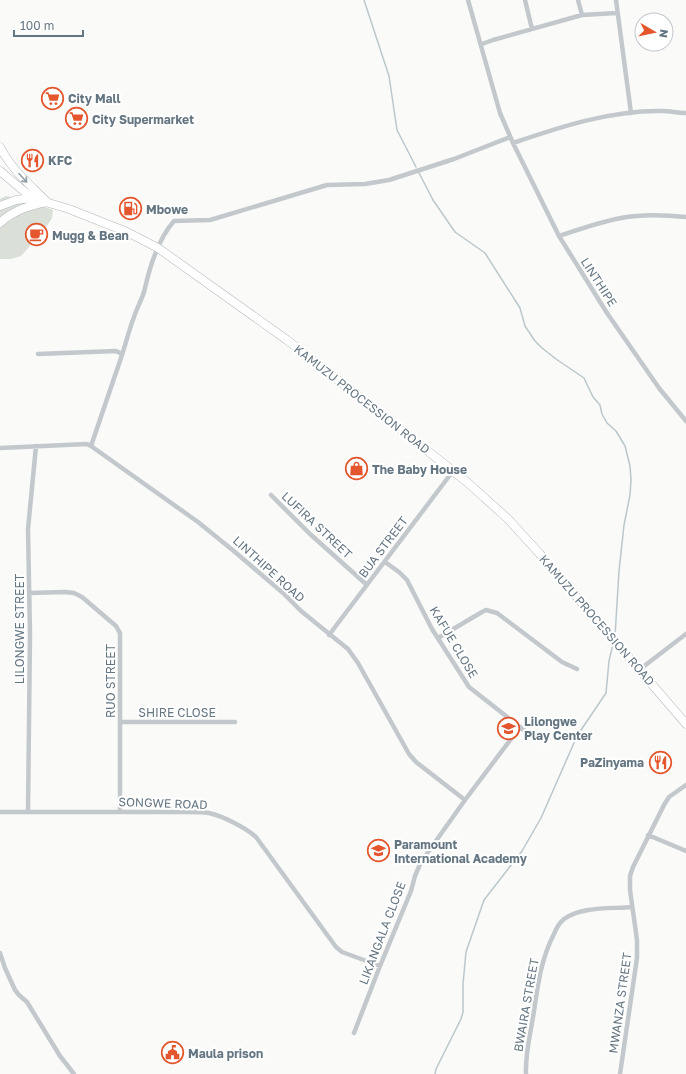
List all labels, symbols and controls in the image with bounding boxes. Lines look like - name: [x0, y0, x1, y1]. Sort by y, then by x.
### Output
- scale bar: [14, 12, 83, 38]
- north arrow: [634, 12, 674, 52]
- text: 100 m: [20, 18, 54, 33]
- text: N: [657, 28, 671, 39]
- supermarket icon: City Mall: [40, 85, 66, 111]
- place label: City Mall: [68, 91, 121, 106]
- supermarket icon: City Supermarket: [63, 106, 89, 132]
- place label: City Supermarket: [92, 112, 194, 127]
- restaurant icon: KFC: [20, 147, 46, 173]
- place label: KFC: [48, 153, 73, 168]
- one-way arrow: [18, 173, 28, 183]
- fuel station icon: Mbowe: [118, 196, 144, 222]
- place label: Mbowe: [146, 202, 188, 217]
- cafe icon: Mugg & Bean: [24, 222, 50, 248]
- place label: Mugg & Bean: [52, 228, 129, 243]
- street label: LINTHIPE: [578, 255, 620, 309]
- street label: KAMUZU PROCESSION ROAD: [291, 341, 433, 457]
- shop icon: The Baby House: [343, 456, 369, 482]
- place label: The Baby House: [372, 462, 467, 477]
- street label: LUFIRA STREET: [279, 489, 356, 562]
- street label: BUA STREET: [355, 513, 411, 581]
- street label: LINTHIPE ROAD: [230, 533, 308, 605]
- street label: KAMUZU PROCESSION ROAD: [536, 552, 658, 688]
- street label: LILONGWE STREET: [12, 573, 27, 684]
- street label: KAFUE CLOSE: [427, 603, 481, 681]
- street label: RUO STREET: [103, 643, 118, 718]
- street label: SHIRE CLOSE: [138, 705, 216, 720]
- place label: Lilongwe Play Center: [524, 714, 593, 743]
- school or university icon: Lilongwe Play Center: [496, 715, 522, 741]
- restaurant icon: PaZinyama: [647, 749, 673, 775]
- place label: PaZinyama: [580, 755, 644, 770]
- street label: SONGWE ROAD: [118, 794, 208, 812]
- place label: Paramount International Academy: [394, 837, 528, 866]
- school or university icon: Paramount International Academy: [365, 838, 391, 864]
- street label: LIKANGALA CLOSE: [355, 879, 409, 987]
- street label: MWANZA STREET: [605, 951, 635, 1054]
- street label: BWAIRA STREET: [510, 956, 542, 1053]
- public building icon: Maula prison: [159, 1040, 185, 1066]
- place label: Maula prison: [188, 1046, 263, 1061]

